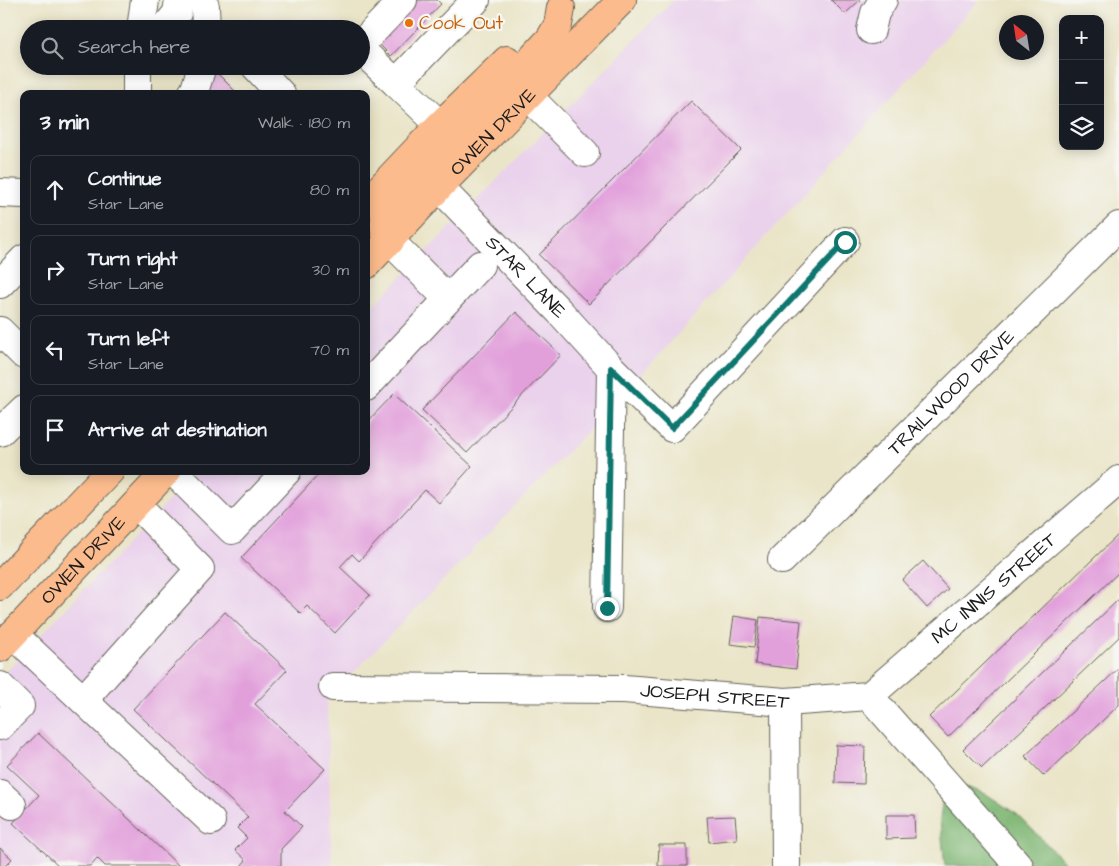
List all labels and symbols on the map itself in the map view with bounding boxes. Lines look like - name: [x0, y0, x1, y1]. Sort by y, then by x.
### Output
- place label: Cook Out: [419, 10, 503, 37]
- north arrow: [999, 15, 1044, 60]
- marker: Cook Out: [403, 17, 415, 29]
- street label: OWEN DRIVE: [444, 82, 542, 182]
- street label: STAR LANE: [479, 229, 572, 324]
- route start: [834, 231, 857, 254]
- street label: TRAILWOOD DRIVE: [882, 323, 1021, 461]
- street label: OWEN DRIVE: [34, 510, 132, 610]
- street label: MC INNIS STREET: [925, 526, 1063, 650]
- route end: [596, 597, 619, 620]
- street label: JOSEPH STREET: [639, 677, 790, 716]

